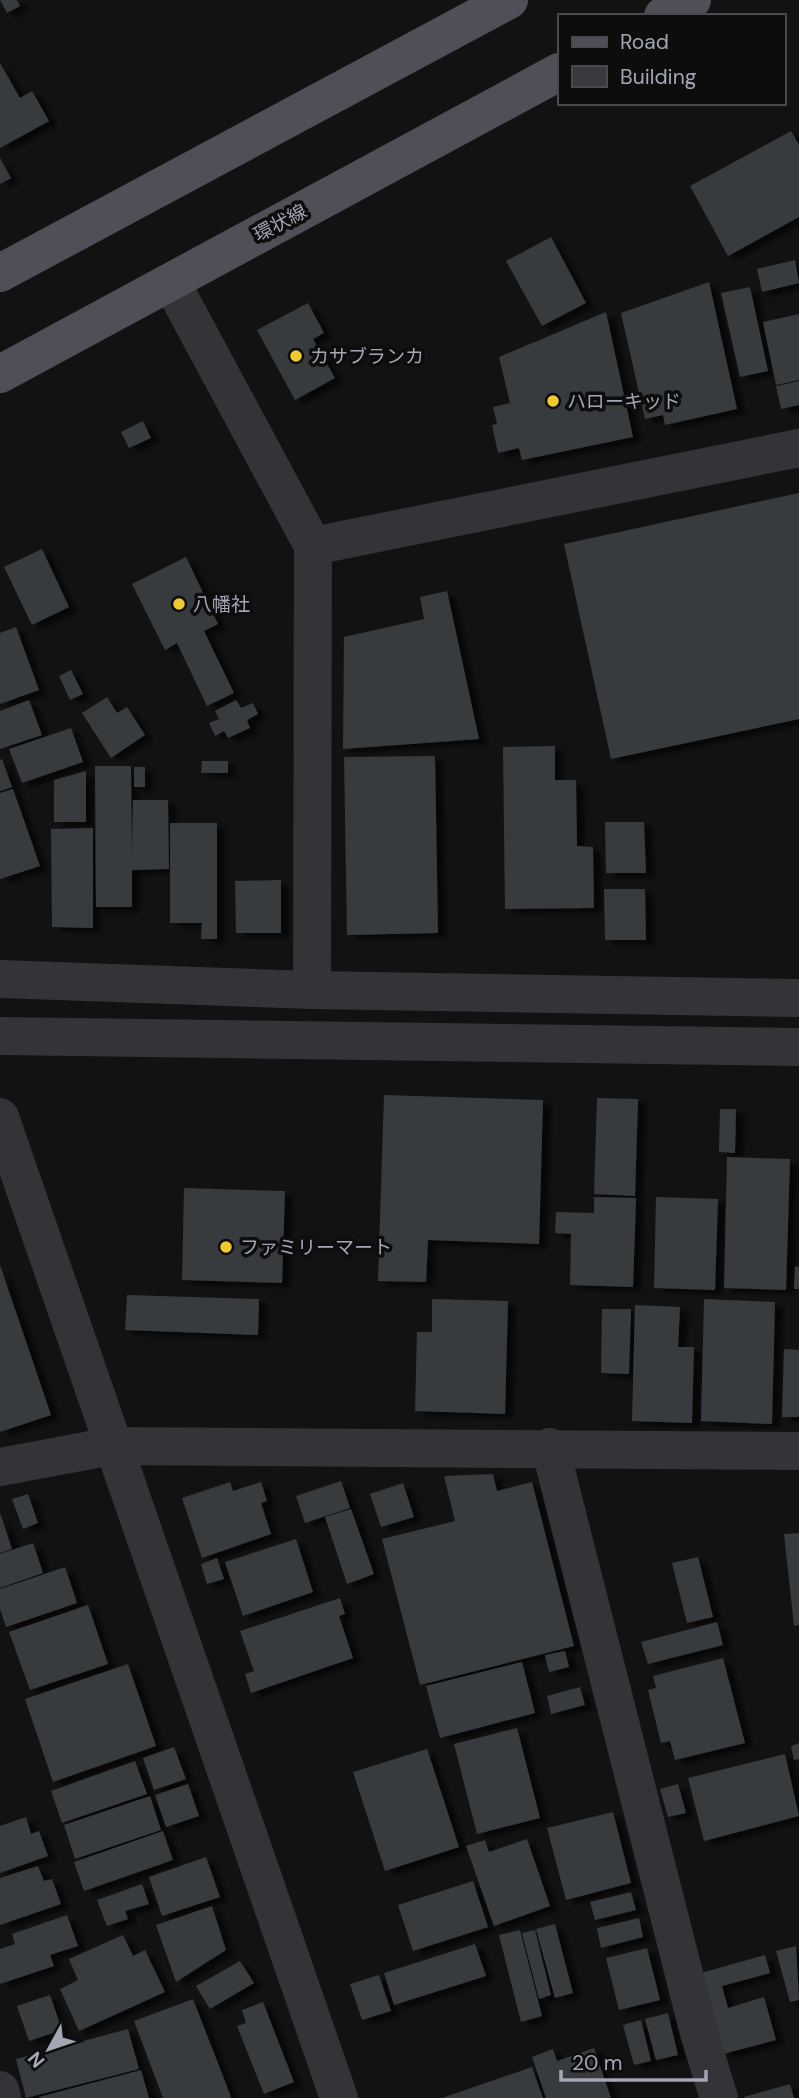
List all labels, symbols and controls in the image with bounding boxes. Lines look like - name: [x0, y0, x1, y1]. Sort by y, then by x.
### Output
- legend: [558, 14, 785, 105]
- text: Road: [620, 28, 669, 56]
- text: Building: [620, 63, 697, 91]
- street label: 環状線: [249, 199, 311, 247]
- place label: カサブランカ: [310, 344, 424, 369]
- marker: カサブランカ: [288, 348, 304, 364]
- place label: ハローキッド: [567, 389, 681, 414]
- marker: ハローキッド: [545, 393, 561, 409]
- place label: 八幡社: [193, 592, 250, 617]
- marker: 八幡社: [171, 596, 187, 612]
- place label: ファミリーマート: [240, 1235, 392, 1260]
- marker: ファミリーマート: [218, 1239, 234, 1255]
- north arrow: [14, 2014, 84, 2084]
- scale bar: [561, 2038, 706, 2082]
- text: N: [22, 2046, 50, 2073]
- text: 20 m: [572, 2049, 623, 2077]

